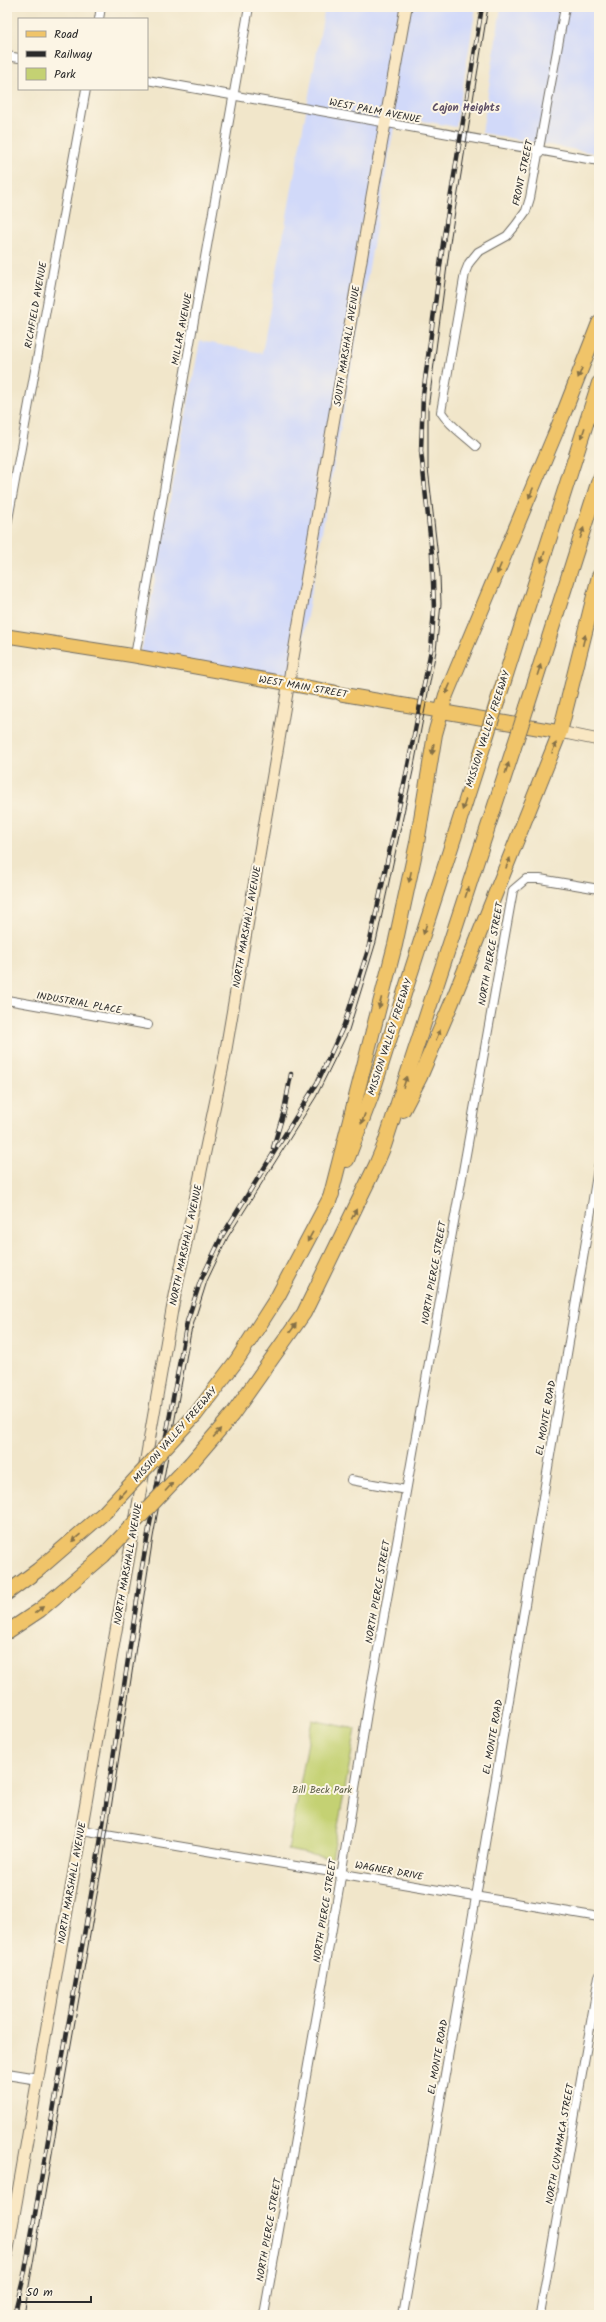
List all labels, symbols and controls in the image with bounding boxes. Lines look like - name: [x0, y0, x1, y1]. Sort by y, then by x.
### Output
- legend: [18, 18, 148, 90]
- text: Road: [54, 25, 79, 44]
- text: Railway: [54, 45, 92, 64]
- text: Park: [54, 65, 76, 84]
- street label: WEST PALM AVENUE: [328, 94, 423, 128]
- district label: Cajon Heights: [432, 99, 501, 117]
- street label: FRONT STREET: [508, 137, 538, 207]
- street label: RICHFIELD AVENUE: [21, 259, 52, 350]
- street label: SOUTH MARSHALL AVENUE: [330, 283, 365, 408]
- street label: MILLAR AVENUE: [167, 290, 197, 367]
- one-way arrow: [576, 367, 582, 379]
- one-way arrow: [580, 428, 586, 440]
- one-way arrow: [527, 487, 533, 499]
- one-way arrow: [579, 527, 585, 539]
- one-way arrow: [540, 551, 546, 563]
- one-way arrow: [495, 563, 502, 575]
- one-way arrow: [581, 634, 587, 646]
- one-way arrow: [536, 664, 542, 676]
- street label: MISSION VALLEY FREEWAY: [462, 667, 515, 789]
- street label: WEST MAIN STREET: [257, 671, 350, 703]
- one-way arrow: [445, 683, 451, 695]
- one-way arrow: [551, 742, 557, 754]
- one-way arrow: [430, 743, 436, 755]
- one-way arrow: [504, 762, 510, 774]
- one-way arrow: [461, 799, 467, 811]
- one-way arrow: [506, 856, 512, 868]
- street label: NORTH MARSHALL AVENUE: [228, 864, 266, 989]
- one-way arrow: [407, 871, 413, 883]
- one-way arrow: [464, 885, 470, 897]
- street label: NORTH PIERCE STREET: [474, 900, 508, 1007]
- one-way arrow: [422, 923, 428, 935]
- street label: MISSION VALLEY FREEWAY: [364, 975, 417, 1097]
- street label: INDUSTRIAL PLACE: [35, 988, 124, 1019]
- one-way arrow: [377, 997, 383, 1010]
- one-way arrow: [435, 1029, 441, 1041]
- one-way arrow: [402, 1076, 408, 1088]
- one-way arrow: [360, 1113, 366, 1125]
- street label: NORTH MARSHALL AVENUE: [165, 1182, 207, 1307]
- one-way arrow: [351, 1208, 357, 1219]
- street label: NORTH PIERCE STREET: [417, 1219, 451, 1326]
- one-way arrow: [306, 1231, 313, 1243]
- one-way arrow: [289, 1323, 298, 1334]
- street label: EL MONTE ROAD: [532, 1379, 561, 1457]
- street label: MISSION VALLEY FREEWAY: [129, 1383, 222, 1486]
- one-way arrow: [212, 1428, 221, 1439]
- one-way arrow: [164, 1482, 173, 1493]
- one-way arrow: [117, 1489, 127, 1499]
- street label: NORTH MARSHALL AVENUE: [109, 1501, 147, 1626]
- one-way arrow: [70, 1533, 81, 1542]
- street label: NORTH PIERCE STREET: [361, 1538, 395, 1645]
- one-way arrow: [34, 1606, 45, 1614]
- street label: EL MONTE ROAD: [479, 1698, 508, 1776]
- park label: Bill Beck Park: [292, 1782, 352, 1798]
- street label: NORTH MARSHALL AVENUE: [53, 1820, 91, 1945]
- street label: NORTH PIERCE STREET: [309, 1857, 341, 1964]
- street label: WAGNER DRIVE: [354, 1857, 426, 1885]
- street label: EL MONTE ROAD: [424, 2018, 453, 2096]
- street label: NORTH CUYAMACA STREET: [542, 2081, 579, 2206]
- street label: NORTH PIERCE STREET: [252, 2176, 286, 2283]
- scale bar: [20, 2278, 91, 2304]
- text: 50 m: [26, 2283, 53, 2302]

